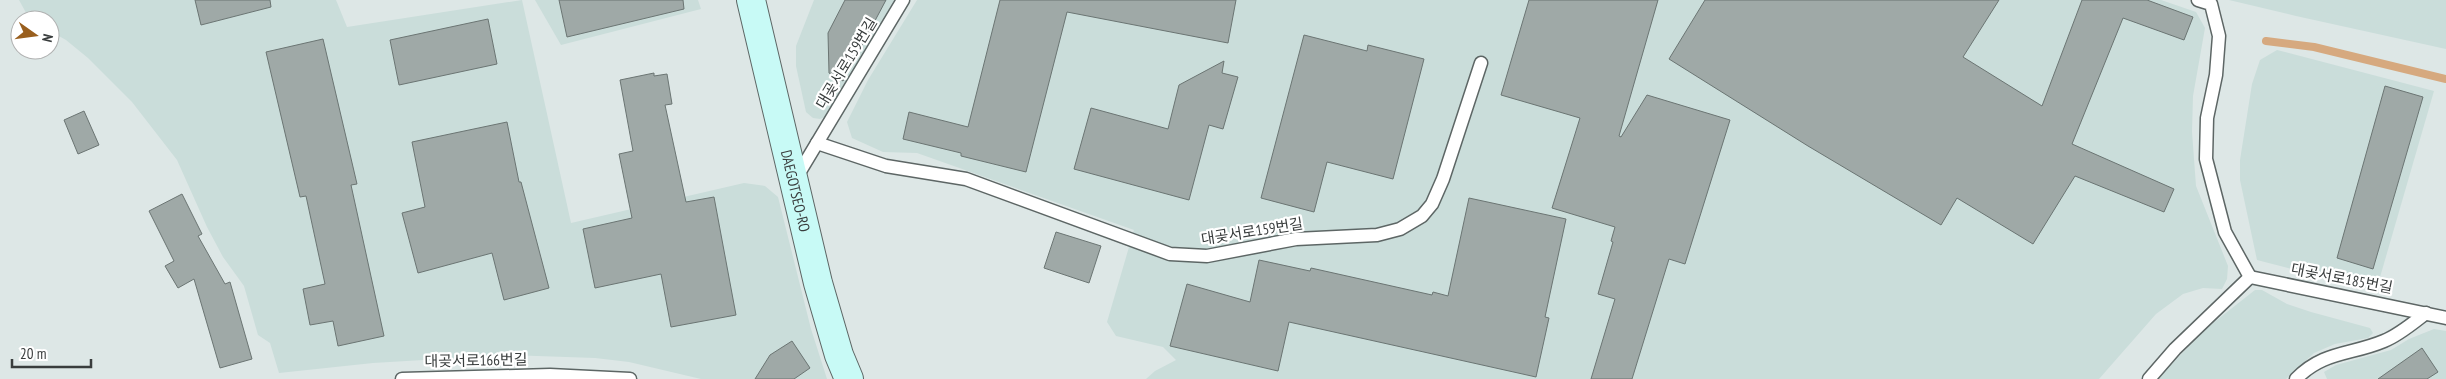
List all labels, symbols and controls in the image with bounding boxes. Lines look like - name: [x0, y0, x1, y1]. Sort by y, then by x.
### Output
- north arrow: [10, 10, 60, 60]
- street label: 대곶서로159번길: [811, 14, 881, 112]
- text: N: [38, 32, 57, 44]
- street label: DAEGOTSEO-RO: [777, 148, 815, 234]
- street label: 대곶서로159번길: [1200, 214, 1304, 248]
- street label: 대곶서로185번길: [2290, 259, 2394, 297]
- scale bar: [12, 336, 91, 368]
- text: 20 m: [20, 344, 46, 363]
- street label: 대곶서로166번길: [424, 350, 528, 370]

